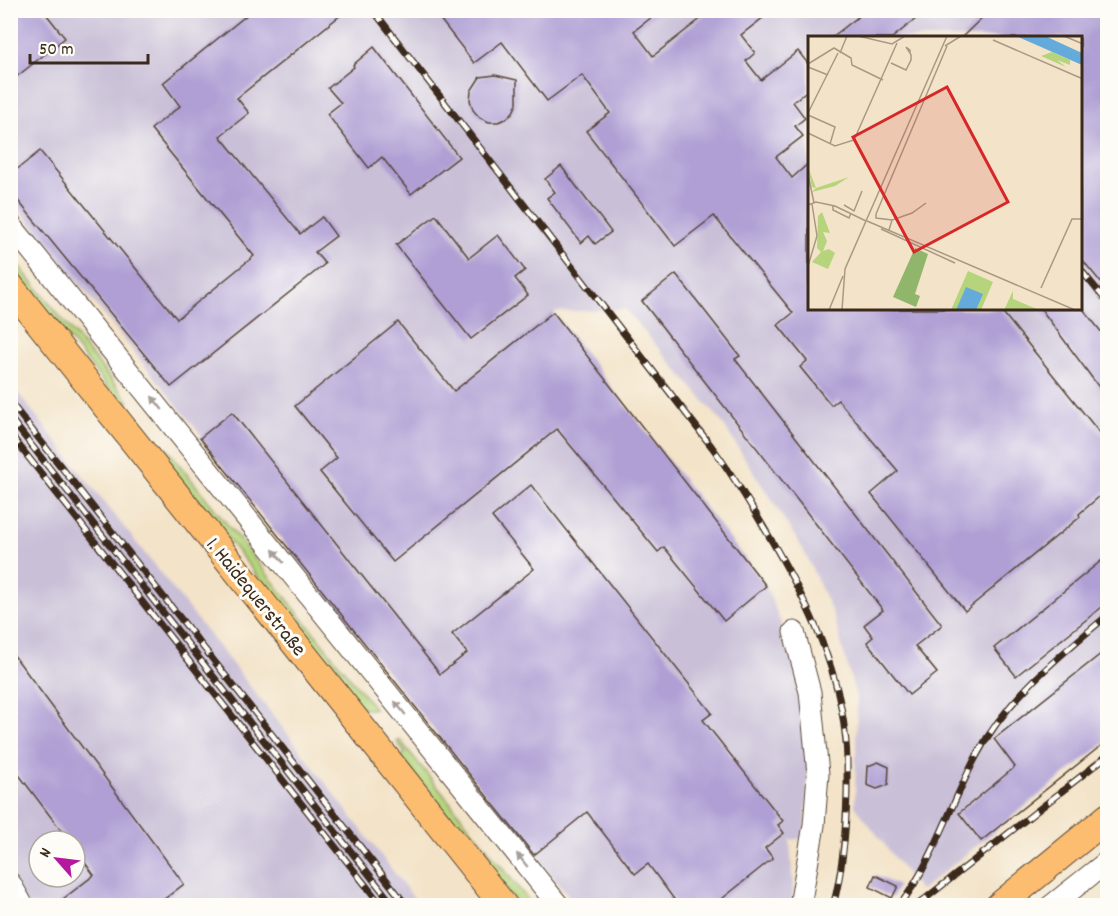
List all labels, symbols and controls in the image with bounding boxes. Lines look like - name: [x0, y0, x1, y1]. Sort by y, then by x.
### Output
- scale bar: [30, 27, 148, 65]
- inset map: [808, 36, 1082, 310]
- text: 50 m: [39, 38, 74, 63]
- one-way arrow: [151, 396, 163, 411]
- street label: 1. Haidequerstraße: [197, 532, 312, 664]
- one-way arrow: [272, 548, 285, 564]
- one-way arrow: [394, 701, 406, 716]
- north arrow: [27, 829, 87, 889]
- text: N: [34, 844, 58, 862]
- one-way arrow: [516, 852, 529, 868]

